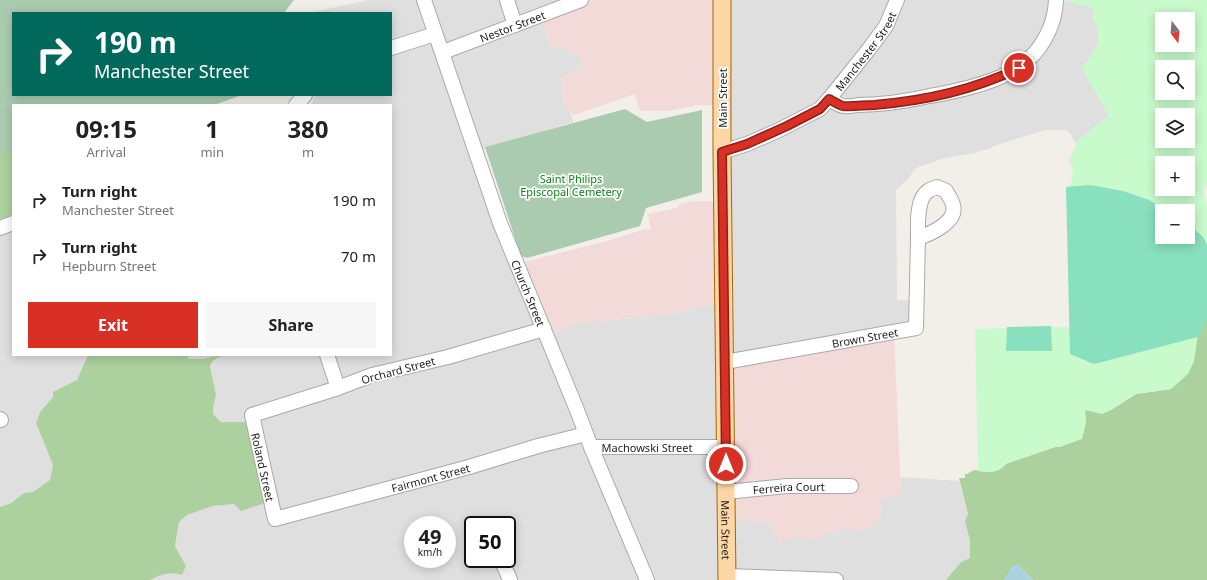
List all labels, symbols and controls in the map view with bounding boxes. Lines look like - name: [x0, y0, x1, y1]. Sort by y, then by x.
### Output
- street label: Nestor Street: [477, 7, 547, 45]
- street label: Manchester Street: [831, 9, 899, 94]
- north arrow: [1155, 12, 1195, 52]
- map controls: [1155, 12, 1195, 244]
- text: 190 m: [94, 23, 177, 61]
- icon: right: [28, 28, 80, 80]
- pin: [1002, 51, 1036, 85]
- icon: arrive: [1008, 57, 1030, 79]
- text: Manchester Street: [94, 59, 249, 83]
- button: search: [1155, 60, 1195, 100]
- street label: Main Street: [715, 68, 730, 128]
- button: layers: [1155, 108, 1195, 148]
- text: 09:15: [75, 112, 137, 145]
- text: 1: [205, 112, 219, 145]
- text: 380: [287, 112, 329, 145]
- text: Arrival: [86, 143, 126, 161]
- text: min: [200, 143, 224, 161]
- text: m: [302, 143, 314, 161]
- button: +: [1155, 156, 1195, 196]
- park label: Saint Philips Episcopal Cemetery: [520, 171, 622, 199]
- text: Turn right: [62, 181, 137, 201]
- icon: right: [28, 189, 50, 211]
- text: 190 m: [332, 190, 376, 210]
- text: Manchester Street: [62, 201, 174, 219]
- button: −: [1155, 204, 1195, 244]
- text: Turn right: [62, 237, 137, 257]
- icon: right: [28, 245, 50, 267]
- text: 70 m: [341, 246, 376, 266]
- text: Hepburn Street: [62, 257, 156, 275]
- street label: Church Street: [508, 257, 549, 328]
- button: Exit: [28, 302, 198, 348]
- button: Share: [206, 302, 376, 348]
- street label: Brown Street: [830, 324, 899, 350]
- street label: Orchard Street: [359, 353, 437, 387]
- street label: Roland Street: [249, 431, 278, 503]
- street label: Machowski Street: [602, 440, 693, 455]
- position arrow: [705, 443, 747, 485]
- street label: Fairmont Street: [389, 460, 471, 495]
- street label: Ferreira Court: [752, 478, 825, 497]
- street label: Main Street: [719, 500, 734, 560]
- speed limit sign: 50: [464, 516, 516, 568]
- text: 49: [419, 523, 441, 550]
- text: km/h: [418, 545, 442, 559]

